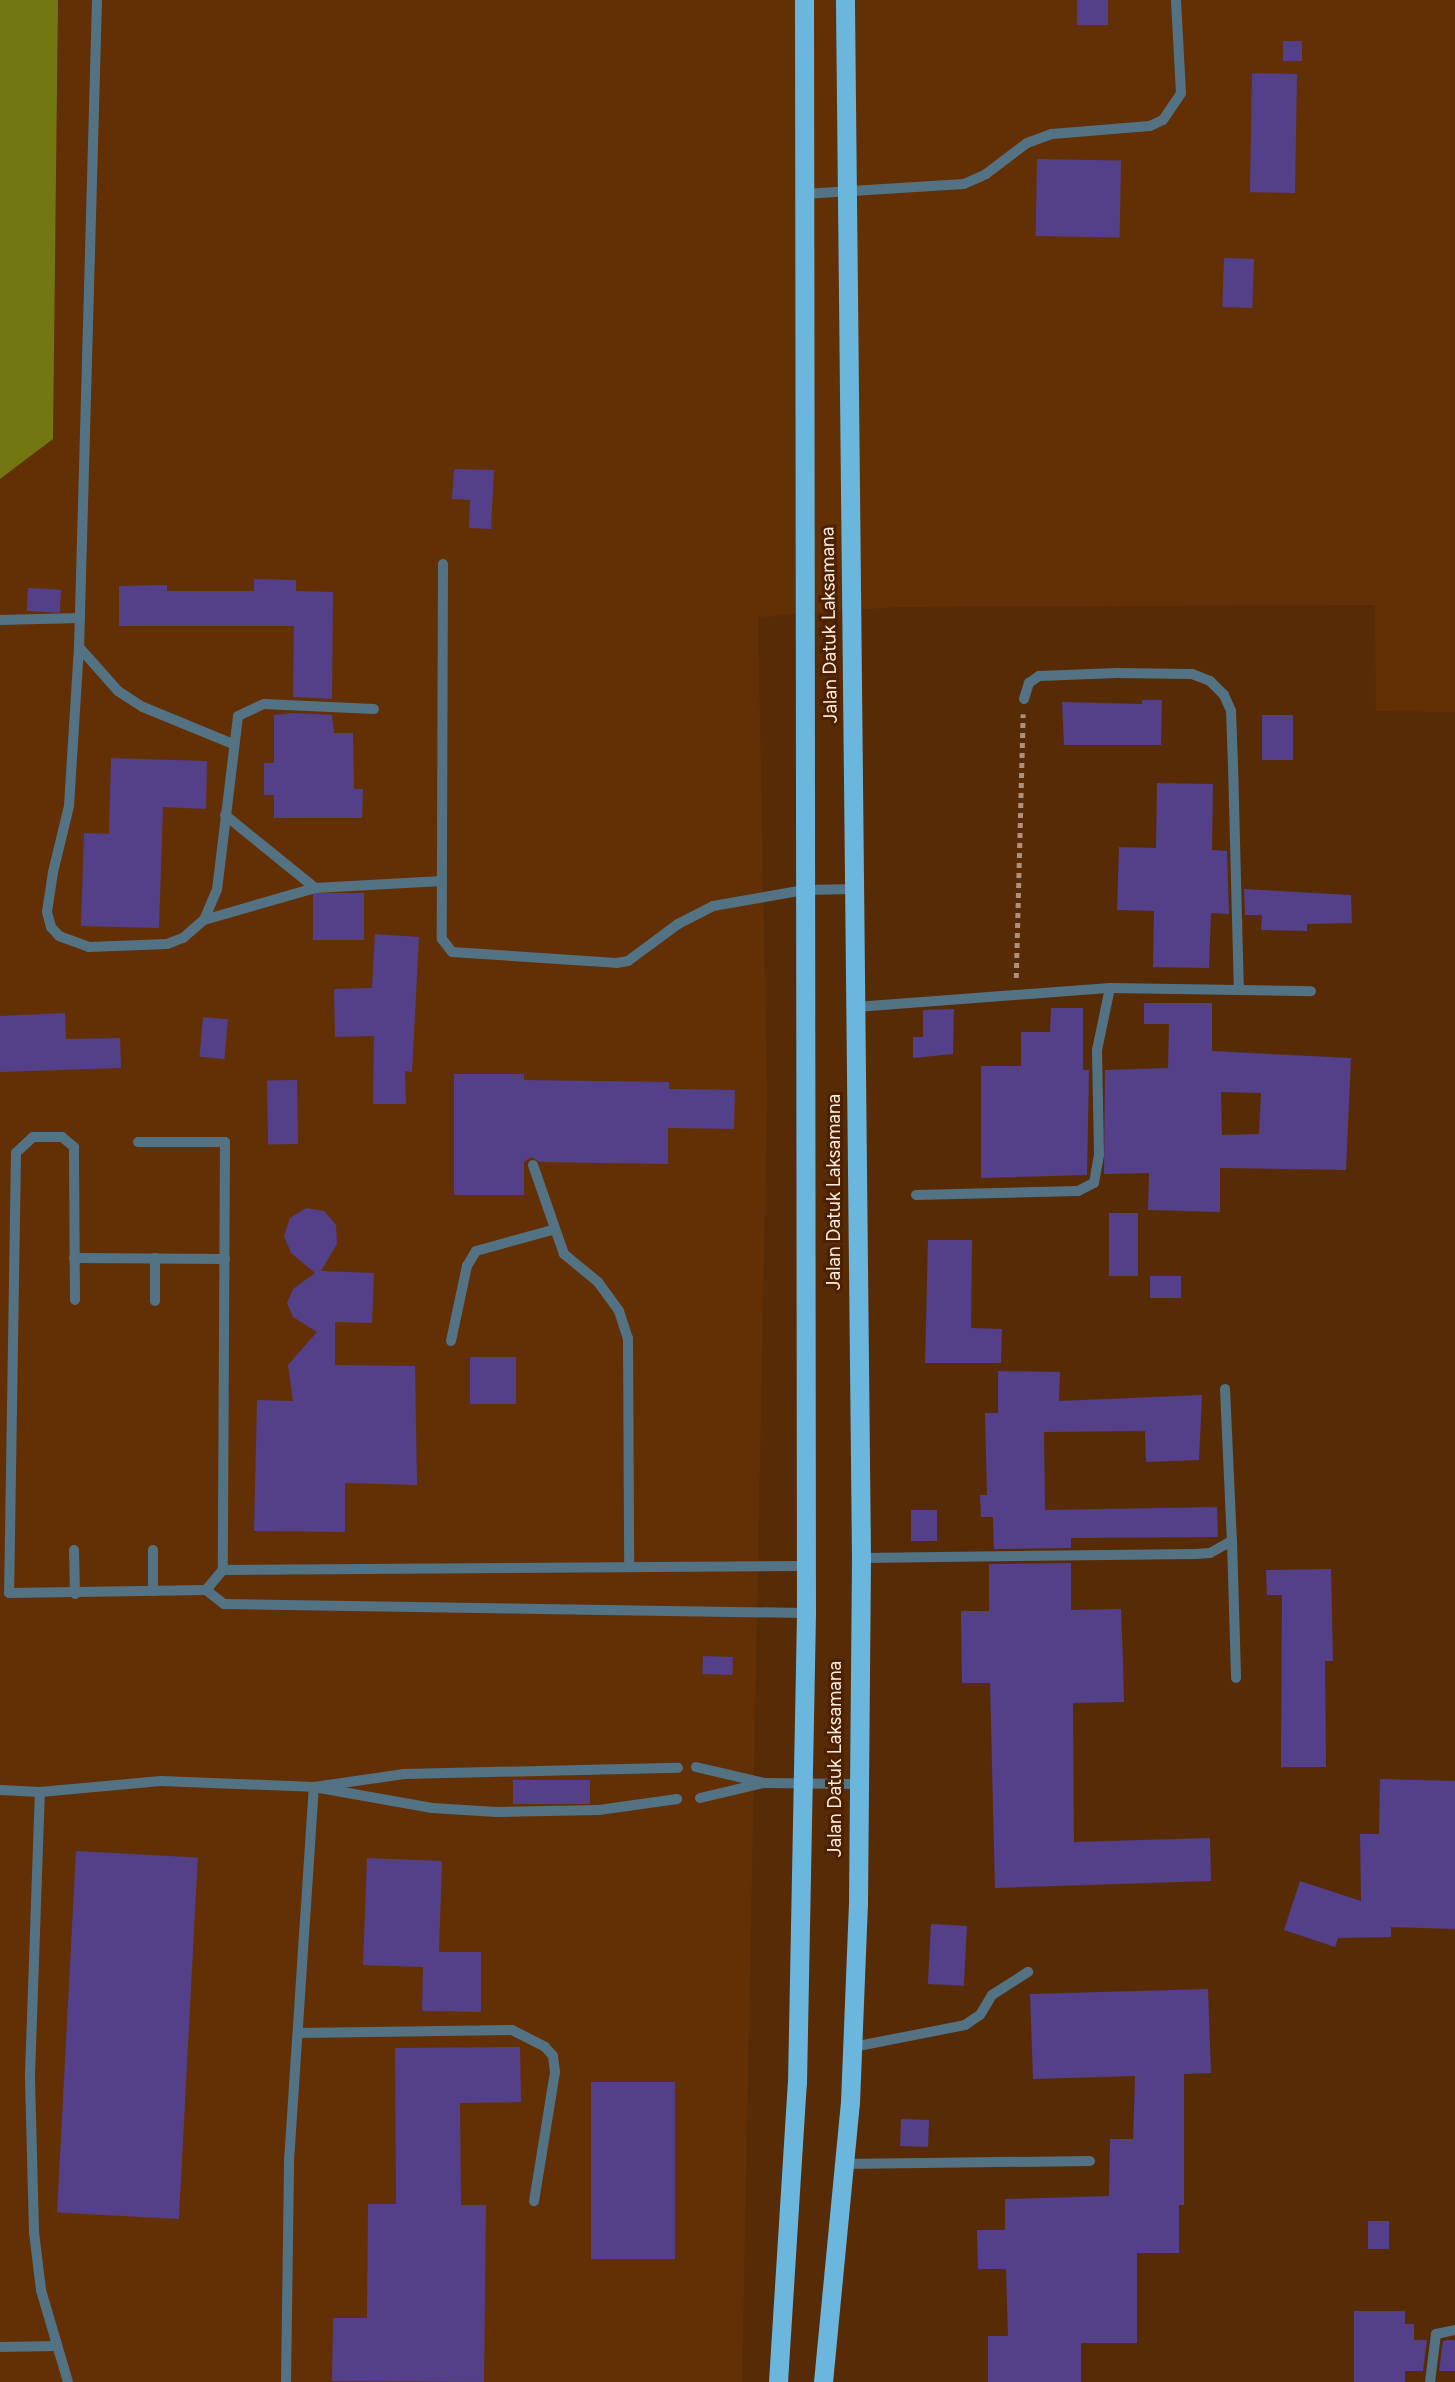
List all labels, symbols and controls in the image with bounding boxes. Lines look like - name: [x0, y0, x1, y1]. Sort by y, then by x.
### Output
- street label: Jalan Datuk Laksamana: [816, 527, 842, 723]
- street label: Jalan Datuk Laksamana: [823, 1094, 845, 1290]
- street label: Jalan Datuk Laksamana: [824, 1661, 846, 1857]

